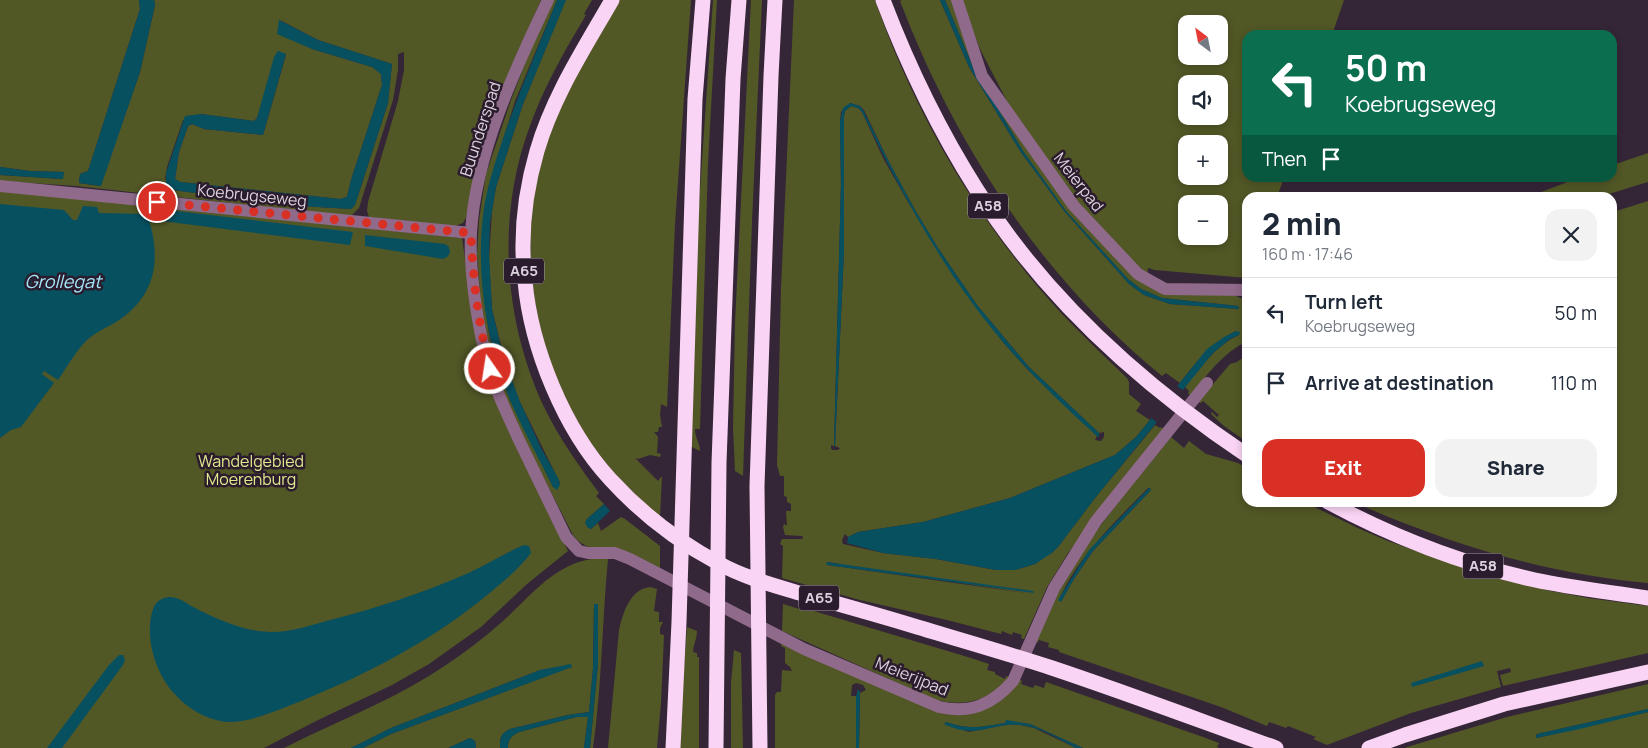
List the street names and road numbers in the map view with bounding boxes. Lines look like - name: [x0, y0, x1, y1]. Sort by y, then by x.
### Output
- street label: Buunderspad: [454, 79, 506, 179]
- street label: Meierpad: [1049, 148, 1109, 216]
- street label: Koebrugseweg: [196, 178, 308, 212]
- road number: A58: [968, 194, 1008, 218]
- road number: A65: [504, 258, 544, 284]
- road number: A58: [1463, 554, 1503, 578]
- road number: A65: [799, 586, 839, 610]
- street label: Meierijpad: [872, 651, 952, 701]

